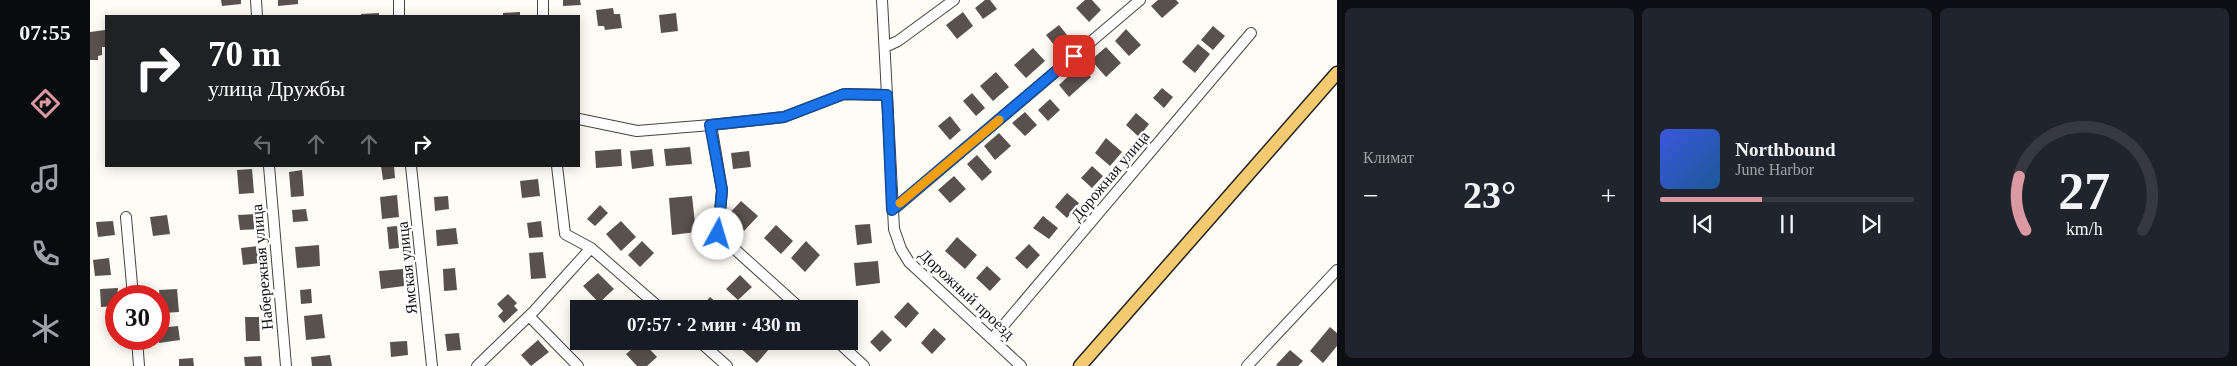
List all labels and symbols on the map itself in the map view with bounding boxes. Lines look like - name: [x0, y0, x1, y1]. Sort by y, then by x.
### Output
- pin: [1053, 35, 1095, 77]
- street label: Дорожная улица: [1067, 128, 1153, 225]
- street label: Набережная улица: [248, 203, 277, 331]
- position arrow: [691, 207, 743, 259]
- street label: Ямская улица: [394, 221, 421, 315]
- street label: Дорожный проезд: [915, 246, 1018, 343]
- speed limit sign: 30: [105, 285, 170, 350]

